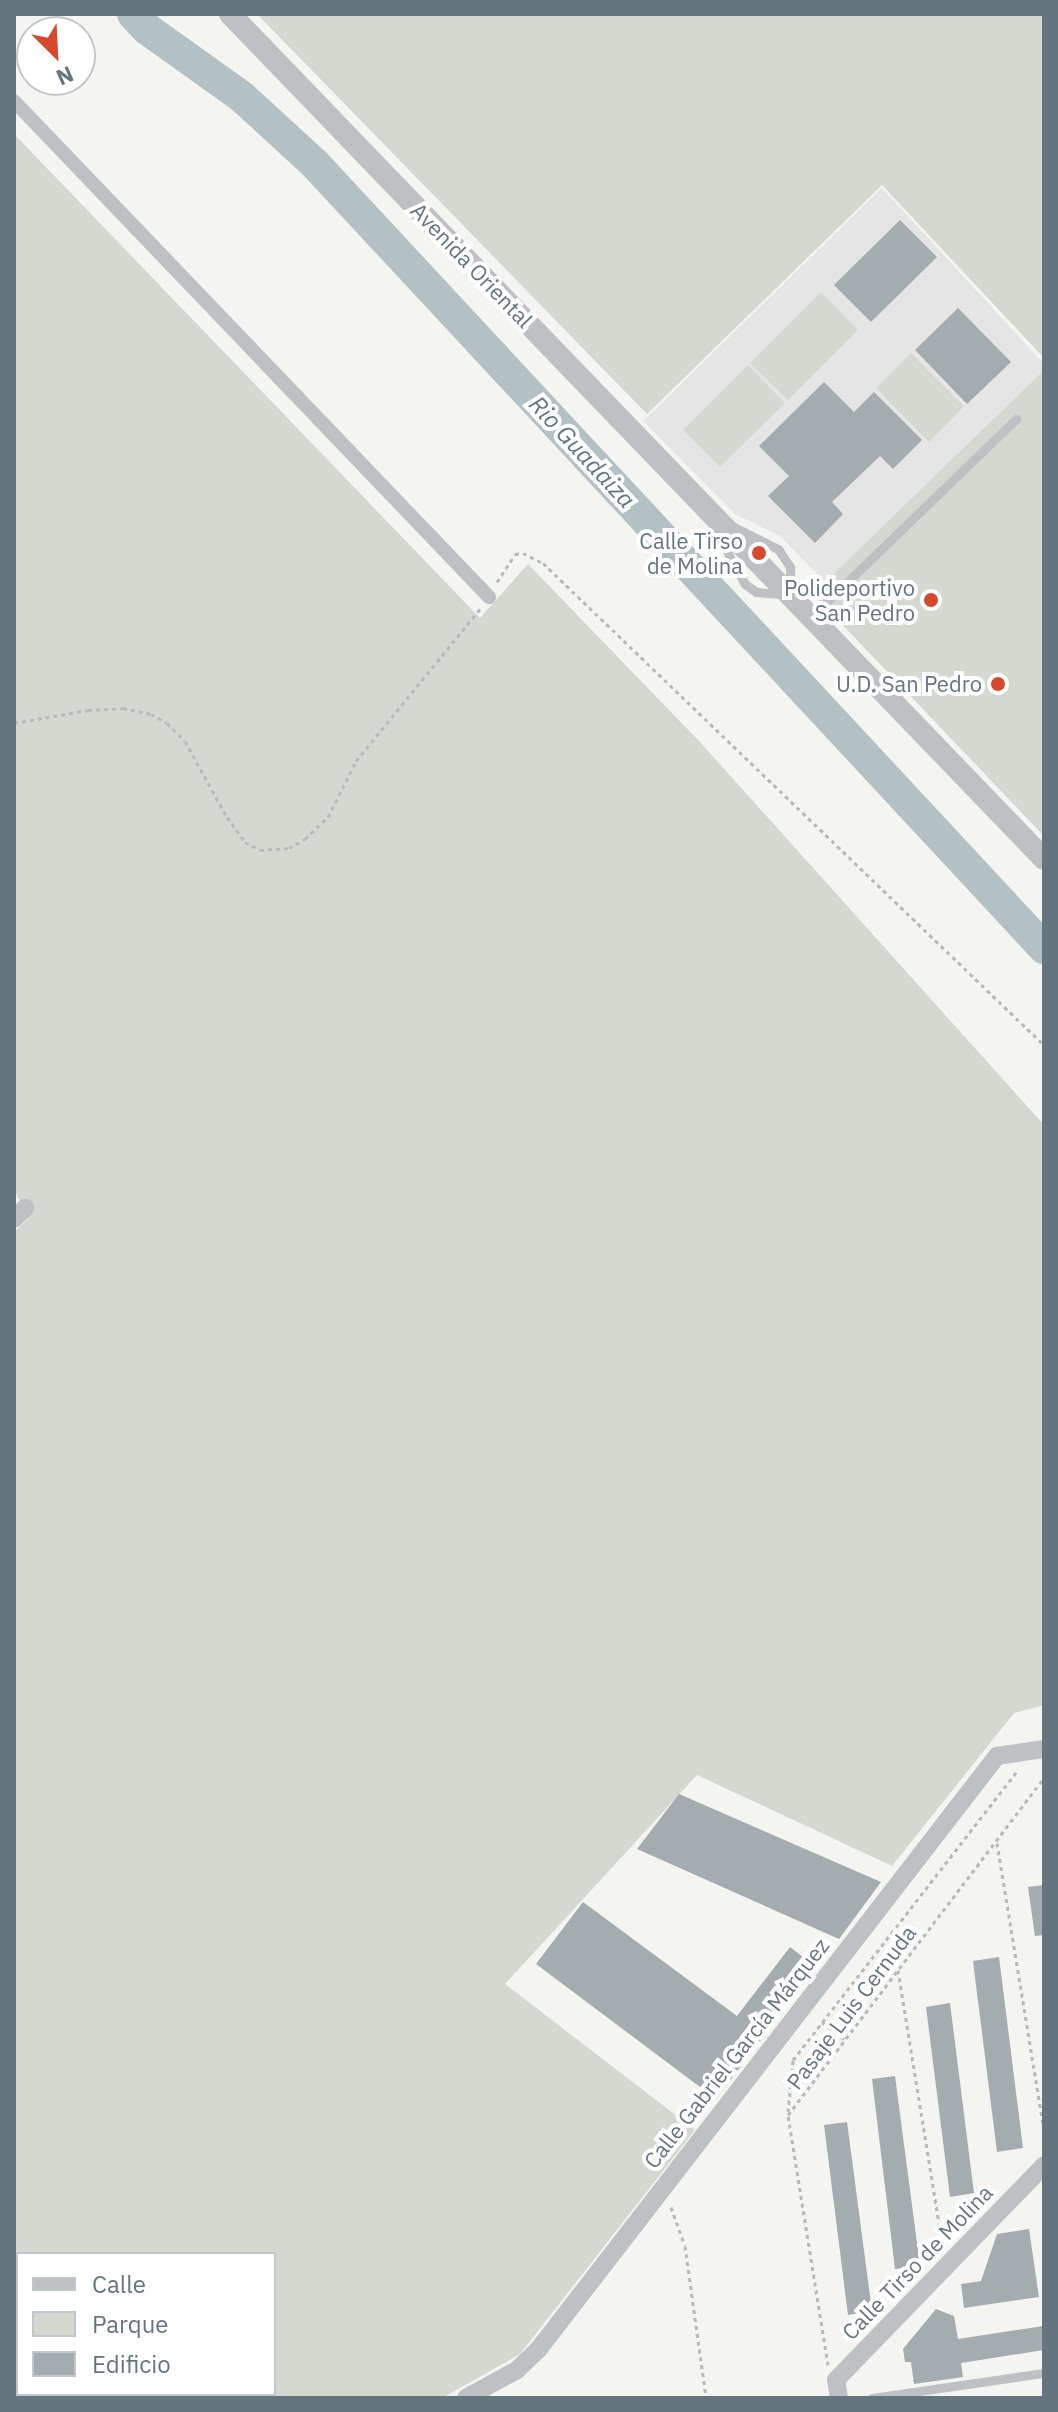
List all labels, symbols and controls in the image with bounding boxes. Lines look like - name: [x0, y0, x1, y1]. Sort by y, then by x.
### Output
- north arrow: [16, 16, 96, 96]
- text: N: [52, 60, 78, 93]
- street label: Avenida Oriental: [406, 197, 538, 333]
- water label: Rio Guadaiza: [523, 390, 641, 514]
- place label: Calle Tirso de Molina: [639, 527, 743, 578]
- marker: Calle Tirso de Molina: [750, 544, 768, 562]
- place label: Polideportivo San Pedro: [784, 574, 915, 626]
- marker: Polideportivo San Pedro: [922, 591, 940, 609]
- place label: U.D. San Pedro: [836, 671, 982, 697]
- marker: U.D. San Pedro: [989, 675, 1007, 693]
- street label: Pasaje Luis Cernuda: [781, 1920, 921, 2094]
- street label: Calle Gabriel García Márquez: [638, 1933, 834, 2173]
- street label: Calle Tirso de Molina: [836, 2179, 998, 2345]
- legend: [16, 2252, 276, 2396]
- text: Calle: [92, 2268, 146, 2300]
- text: Parque: [92, 2308, 169, 2340]
- text: Edificio: [92, 2348, 171, 2380]

